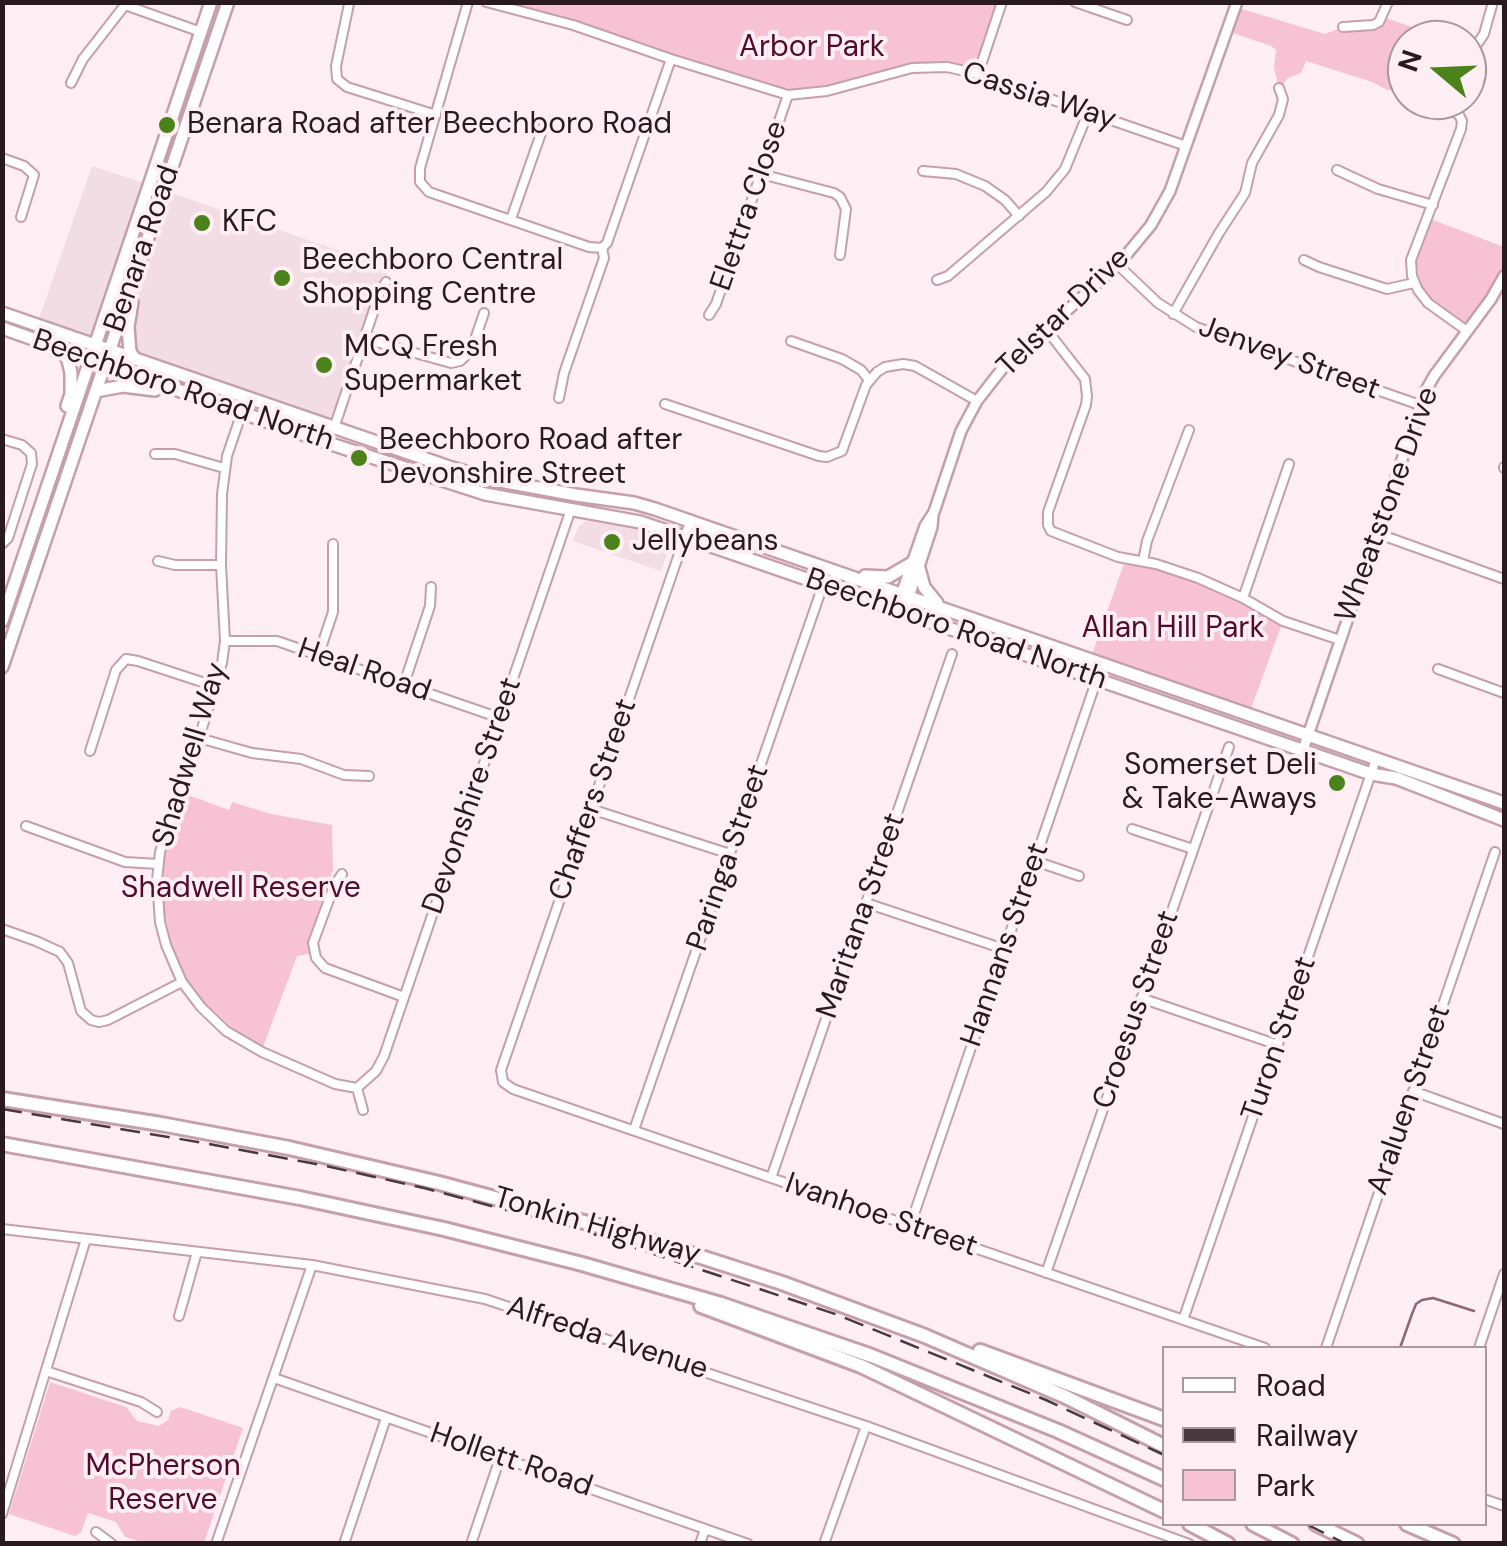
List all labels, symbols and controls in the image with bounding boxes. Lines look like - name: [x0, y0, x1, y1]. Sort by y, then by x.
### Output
- north arrow: [1387, 20, 1487, 120]
- park label: Arbor Park: [739, 30, 885, 66]
- text: N: [1389, 45, 1431, 76]
- street label: Cassia Way: [958, 55, 1120, 139]
- place label: Benara Road after Beechboro Road: [187, 107, 672, 143]
- marker: Benara Road after Beechboro Road: [156, 114, 178, 136]
- street label: Elettra Close: [704, 116, 796, 296]
- street label: Benara Road: [98, 161, 188, 337]
- place label: KFC: [222, 205, 277, 241]
- marker: KFC: [191, 212, 213, 234]
- street label: Telstar Drive: [990, 241, 1138, 385]
- place label: Beechboro Central Shopping Centre: [302, 243, 563, 314]
- marker: Beechboro Central Shopping Centre: [271, 267, 293, 289]
- street label: Jenvey Street: [1193, 310, 1385, 408]
- street label: Beechboro Road North: [28, 323, 338, 459]
- place label: MCQ Fresh Supermarket: [344, 330, 522, 400]
- marker: MCQ Fresh Supermarket: [313, 354, 335, 376]
- street label: Wheatstone Drive: [1329, 382, 1447, 628]
- place label: Beechboro Road after Devonshire Street: [379, 423, 682, 494]
- marker: Beechboro Road after Devonshire Street: [348, 447, 370, 469]
- place label: Jellybeans: [632, 524, 779, 560]
- marker: Jellybeans: [601, 531, 623, 553]
- street label: Beechboro Road North: [801, 562, 1111, 698]
- park label: Allan Hill Park: [1081, 611, 1265, 647]
- street label: Heal Road: [293, 631, 435, 711]
- street label: Shadwell Way: [146, 659, 236, 851]
- street label: Devonshire Street: [416, 673, 530, 919]
- street label: Chaffers Street: [543, 694, 645, 906]
- place label: Somerset Deli & Take-Aways: [1122, 748, 1317, 818]
- street label: Paringa Street: [680, 760, 778, 956]
- marker: Somerset Deli & Take-Aways: [1326, 772, 1348, 794]
- street label: Maritana Street: [810, 809, 914, 1023]
- street label: Hannans Street: [954, 839, 1058, 1051]
- park label: Shadwell Reserve: [121, 871, 361, 907]
- street label: Croesus Street: [1086, 906, 1188, 1114]
- street label: Turon Street: [1235, 952, 1325, 1126]
- street label: Araluen Street: [1361, 1000, 1459, 1200]
- street label: Ivanhoe Street: [780, 1166, 982, 1266]
- street label: Tonkin Highway: [490, 1180, 704, 1274]
- street label: Alfreda Avenue: [502, 1290, 712, 1388]
- legend: [1162, 1346, 1487, 1526]
- text: Road: [1256, 1366, 1326, 1405]
- street label: Hollett Road: [425, 1416, 597, 1506]
- text: Railway: [1256, 1416, 1359, 1455]
- park label: McPherson Reserve: [85, 1449, 241, 1520]
- text: Park: [1256, 1466, 1315, 1505]

